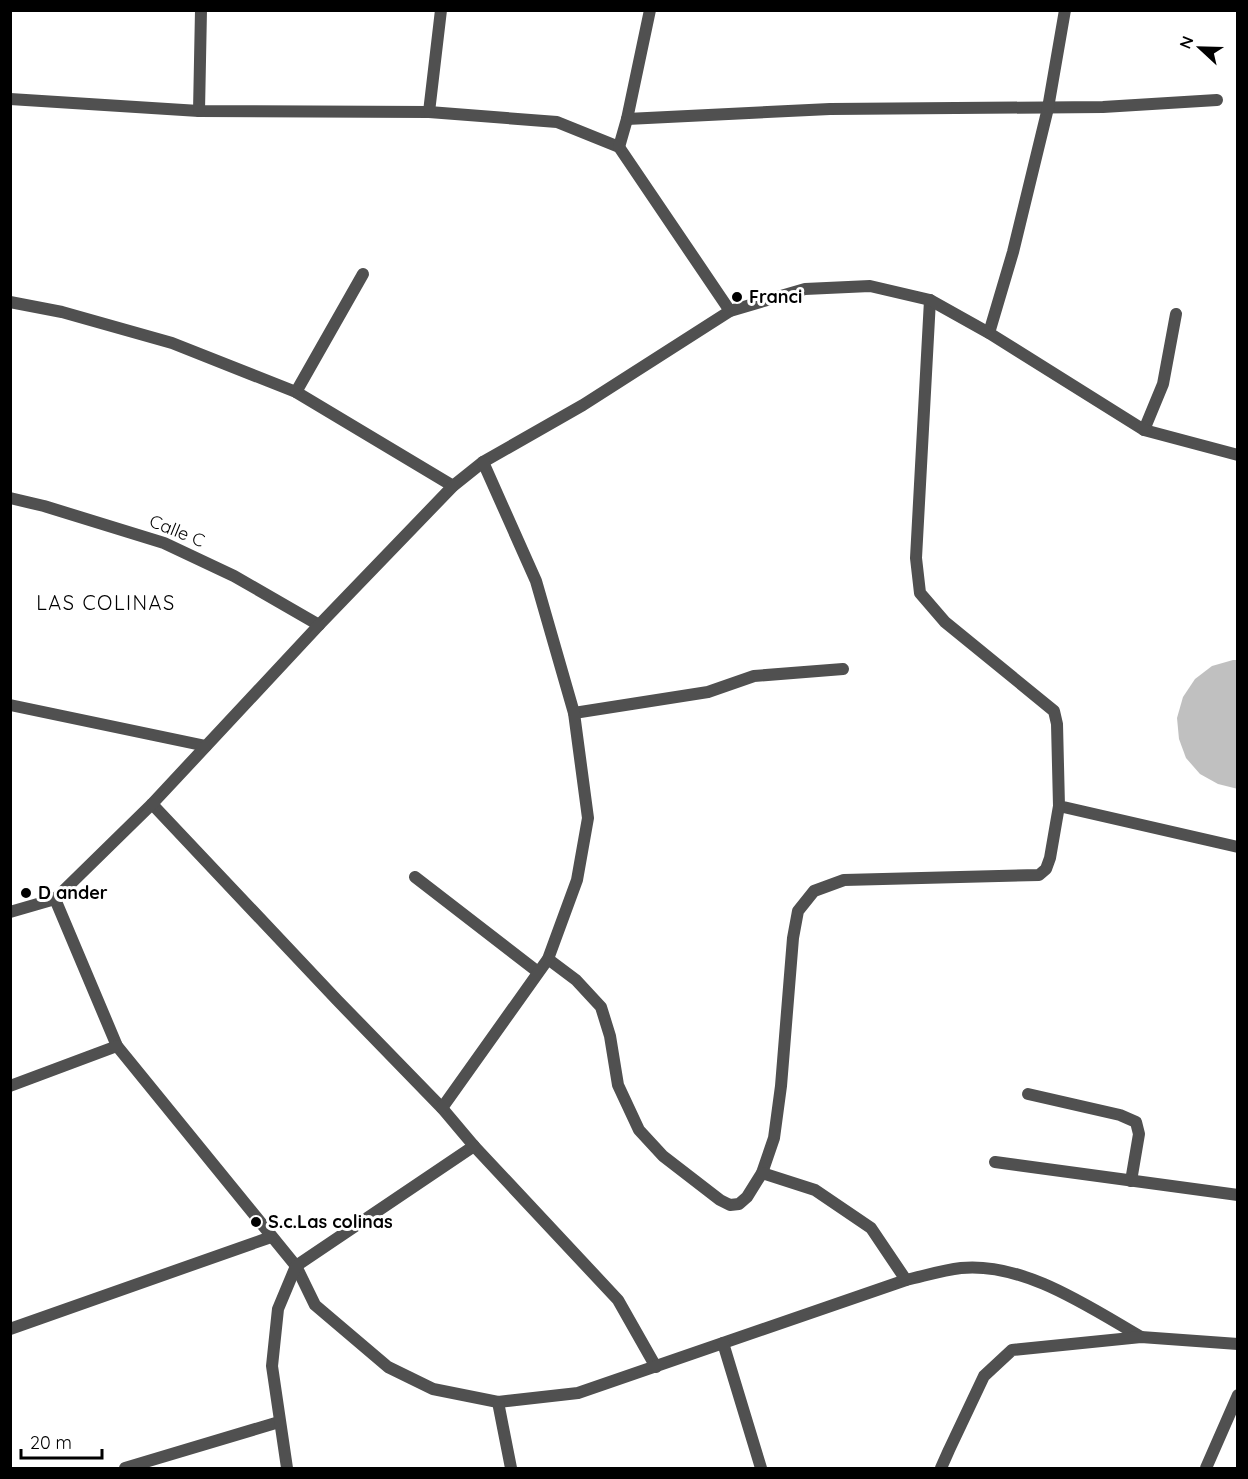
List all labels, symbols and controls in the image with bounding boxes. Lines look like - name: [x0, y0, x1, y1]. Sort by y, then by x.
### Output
- north arrow: [1170, 18, 1230, 78]
- text: N: [1175, 33, 1198, 52]
- place label: Franci: [749, 285, 802, 308]
- marker: Franci: [730, 290, 744, 304]
- street label: Calle C: [146, 509, 208, 552]
- district label: LAS COLINAS: [36, 590, 176, 615]
- place label: D ander: [38, 881, 108, 904]
- marker: D ander: [19, 886, 33, 900]
- place label: S.c.Las colinas: [268, 1210, 393, 1233]
- marker: S.c.Las colinas: [249, 1215, 263, 1229]
- scale bar: [21, 1422, 102, 1460]
- text: 20 m: [30, 1431, 72, 1454]

